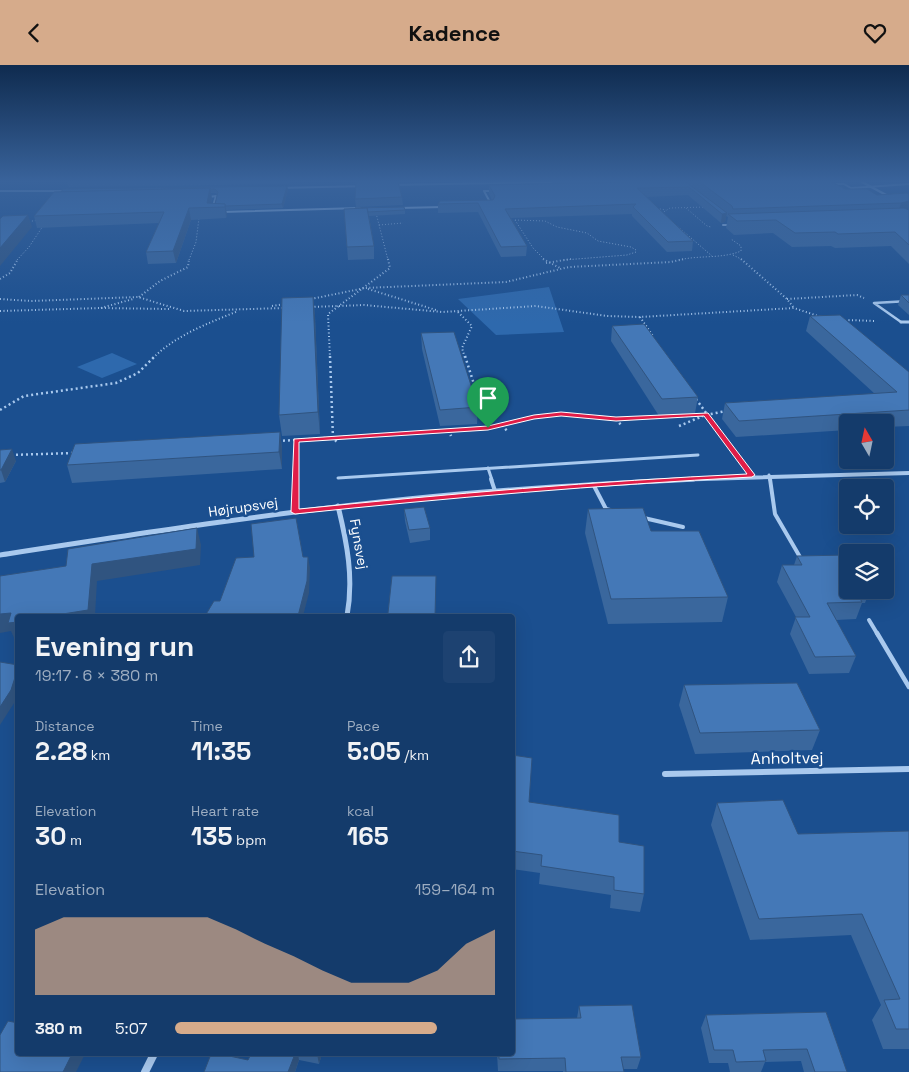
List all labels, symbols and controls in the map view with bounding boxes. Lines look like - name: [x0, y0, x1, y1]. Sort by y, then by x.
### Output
- icon: back: [20, 19, 48, 47]
- text: Kadence: [408, 19, 501, 47]
- icon: heart: [861, 19, 889, 47]
- pin: [467, 377, 509, 428]
- icon: arrive: [474, 384, 502, 412]
- north arrow: [839, 414, 894, 469]
- map controls: [839, 414, 894, 599]
- button: locate: [839, 479, 894, 534]
- street label: Højrupsvej: [207, 493, 279, 521]
- street label: Fynsvej: [346, 517, 372, 571]
- button: layers: [839, 544, 894, 599]
- text: Evening run: [35, 628, 194, 664]
- button: share: [443, 631, 495, 683]
- text: 19:17 · 6 × 380 m: [35, 665, 158, 686]
- text: Distance: [35, 717, 95, 735]
- text: Time: [191, 717, 223, 735]
- text: Pace: [347, 717, 380, 735]
- text: 2.28: [35, 735, 87, 767]
- text: 11:35: [191, 735, 251, 767]
- text: 5:05: [347, 735, 401, 767]
- text: km: [87, 746, 110, 764]
- text: /km: [401, 746, 429, 764]
- street label: Anholtvej: [751, 747, 823, 769]
- text: Elevation: [35, 802, 96, 820]
- text: Heart rate: [191, 802, 259, 820]
- text: kcal: [347, 802, 374, 820]
- text: 30: [35, 820, 66, 852]
- text: 135: [191, 820, 233, 852]
- text: 165: [347, 820, 389, 852]
- text: m: [66, 831, 82, 849]
- text: bpm: [233, 831, 266, 849]
- text: Elevation: [35, 879, 105, 900]
- text: 159–164 m: [415, 879, 495, 900]
- text: 380 m: [35, 1018, 82, 1039]
- text: 5:07: [115, 1018, 148, 1039]

